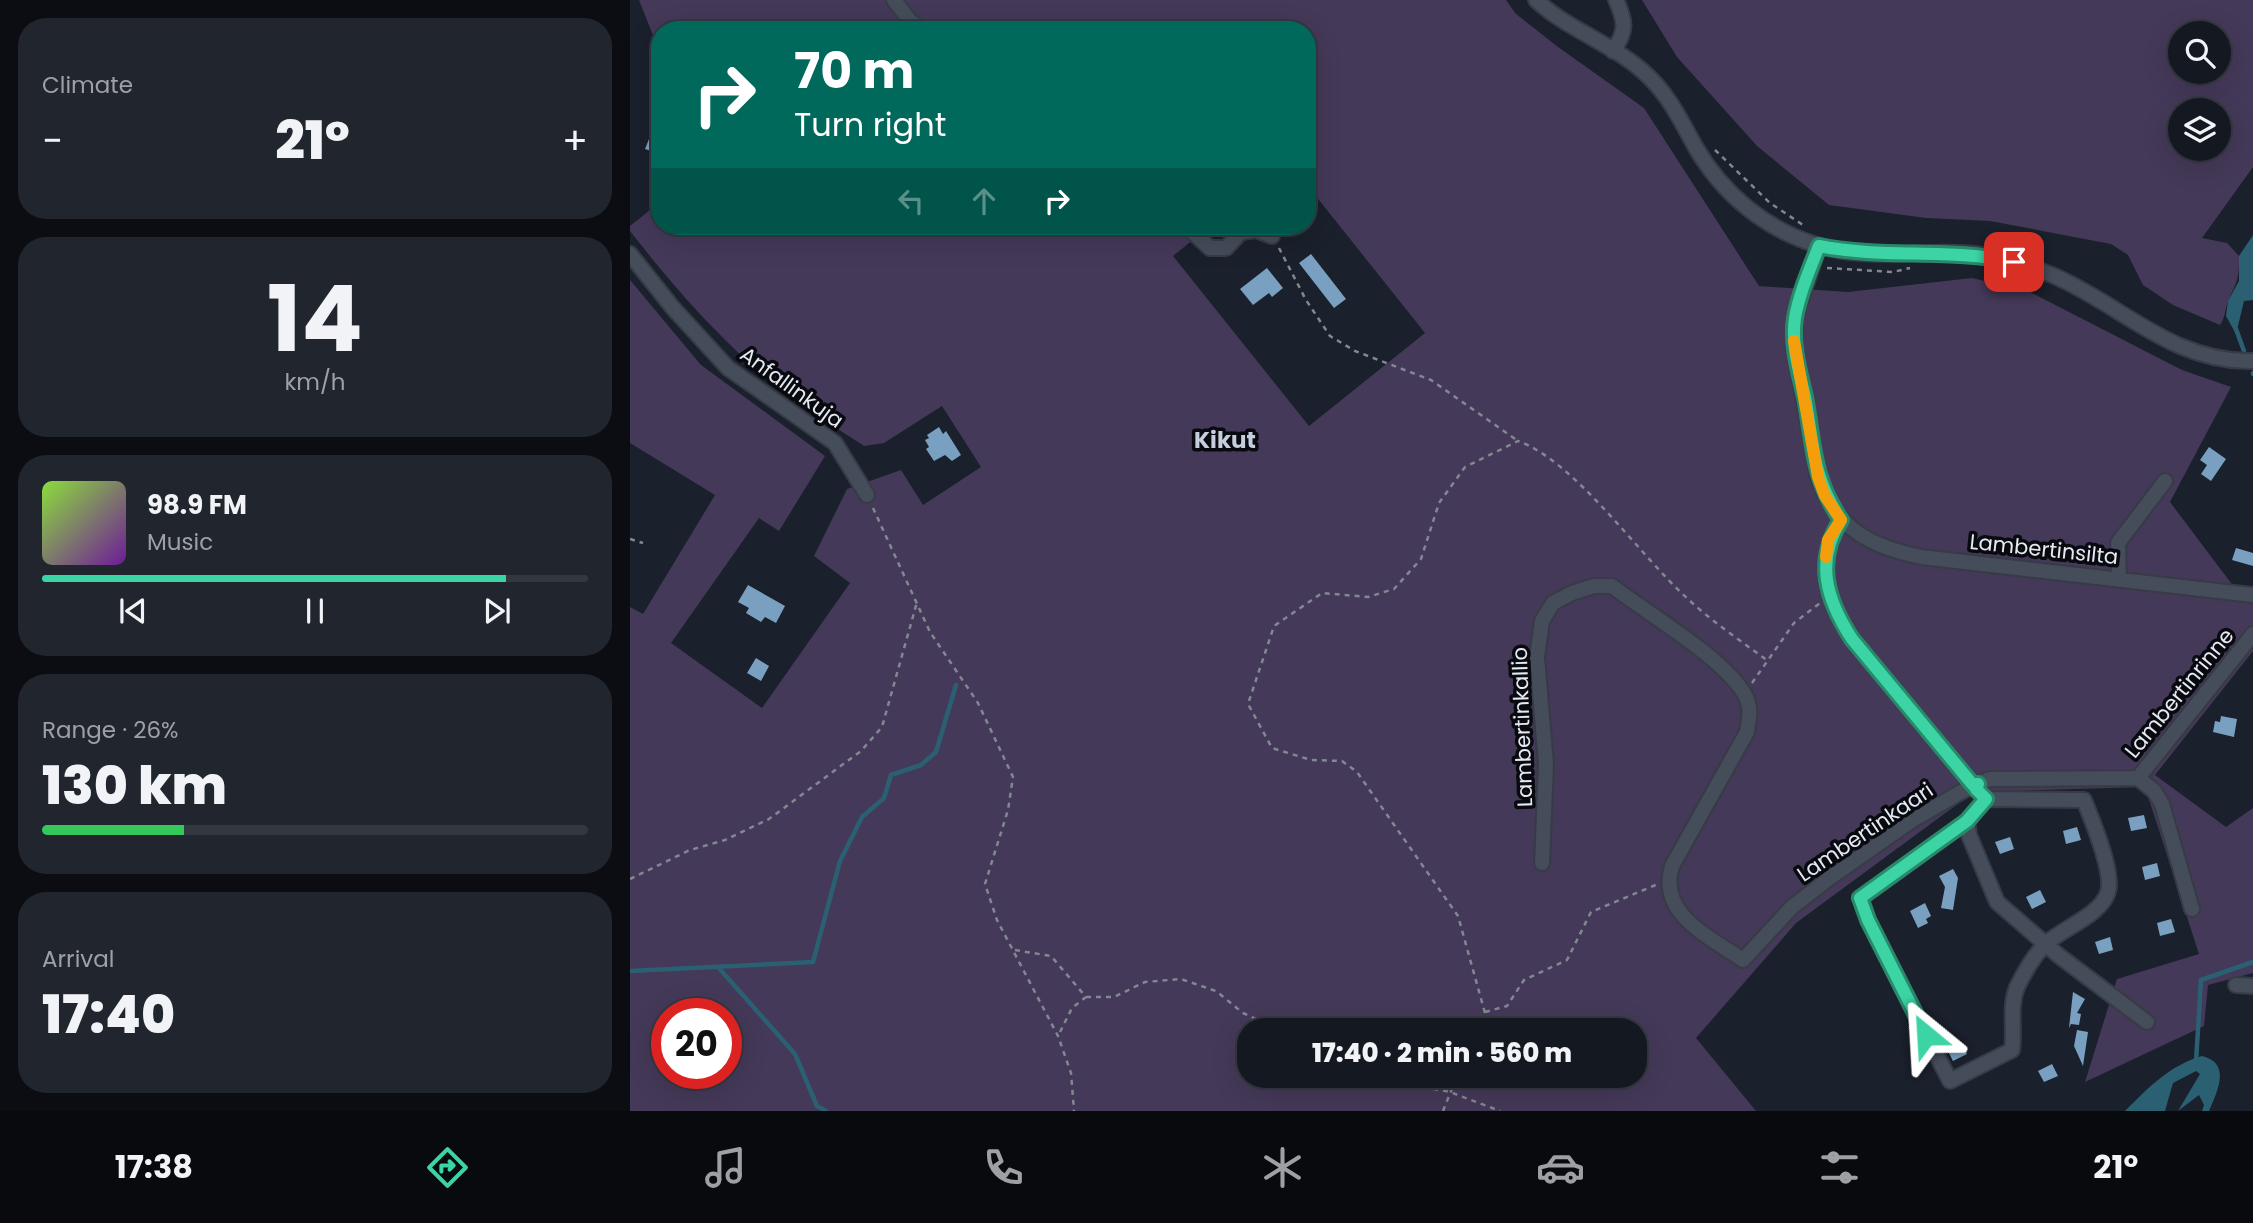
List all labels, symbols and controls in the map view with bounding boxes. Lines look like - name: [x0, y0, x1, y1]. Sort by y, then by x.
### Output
- map controls: [2168, 21, 2231, 161]
- button: search: [2168, 21, 2231, 84]
- text: 70 m: [794, 37, 914, 105]
- icon: right: [679, 49, 770, 140]
- text: Climate: [42, 69, 133, 101]
- button: layers: [2168, 98, 2231, 161]
- text: Turn right: [794, 102, 946, 147]
- text: 21°: [275, 104, 350, 177]
- text: −: [42, 114, 63, 167]
- text: +: [562, 114, 588, 167]
- icon: left: [892, 182, 930, 220]
- icon: ahead: [965, 182, 1003, 220]
- icon: right: [1038, 182, 1076, 220]
- pin: [1984, 232, 2044, 292]
- icon: arrive: [1995, 243, 2033, 281]
- text: 14: [267, 255, 363, 383]
- street label: Anfallinkuja: [734, 340, 850, 434]
- text: km/h: [284, 366, 346, 398]
- district label: Kikut: [1194, 424, 1256, 456]
- text: 98.9 FM: [147, 487, 247, 523]
- text: Music: [147, 526, 213, 558]
- street label: Lambertinsilta: [1968, 527, 2120, 571]
- icon: previous: [114, 592, 152, 630]
- icon: pause: [296, 592, 334, 630]
- icon: next: [478, 592, 516, 630]
- street label: Lambertinrinne: [2118, 622, 2240, 764]
- street label: Lambertinkallio: [1505, 646, 1539, 808]
- text: Range · 26%: [42, 714, 179, 746]
- text: 130 km: [42, 749, 227, 822]
- street label: Lambertinkaari: [1791, 776, 1939, 888]
- text: Arrival: [42, 943, 114, 975]
- text: 17:40: [42, 978, 175, 1051]
- speed limit sign: 20: [651, 998, 742, 1089]
- position arrow: [1889, 998, 1963, 1072]
- text: 17:40 · 2 min · 560 m: [1312, 1035, 1572, 1071]
- icon: directions: [423, 1143, 472, 1192]
- icon: music: [701, 1143, 750, 1192]
- icon: phone: [979, 1143, 1028, 1192]
- icon: climate: [1258, 1143, 1307, 1192]
- icon: car: [1536, 1143, 1585, 1192]
- icon: filters: [1815, 1143, 1864, 1192]
- text: 17:38: [115, 1144, 193, 1189]
- text: 21°: [2093, 1144, 2138, 1189]

